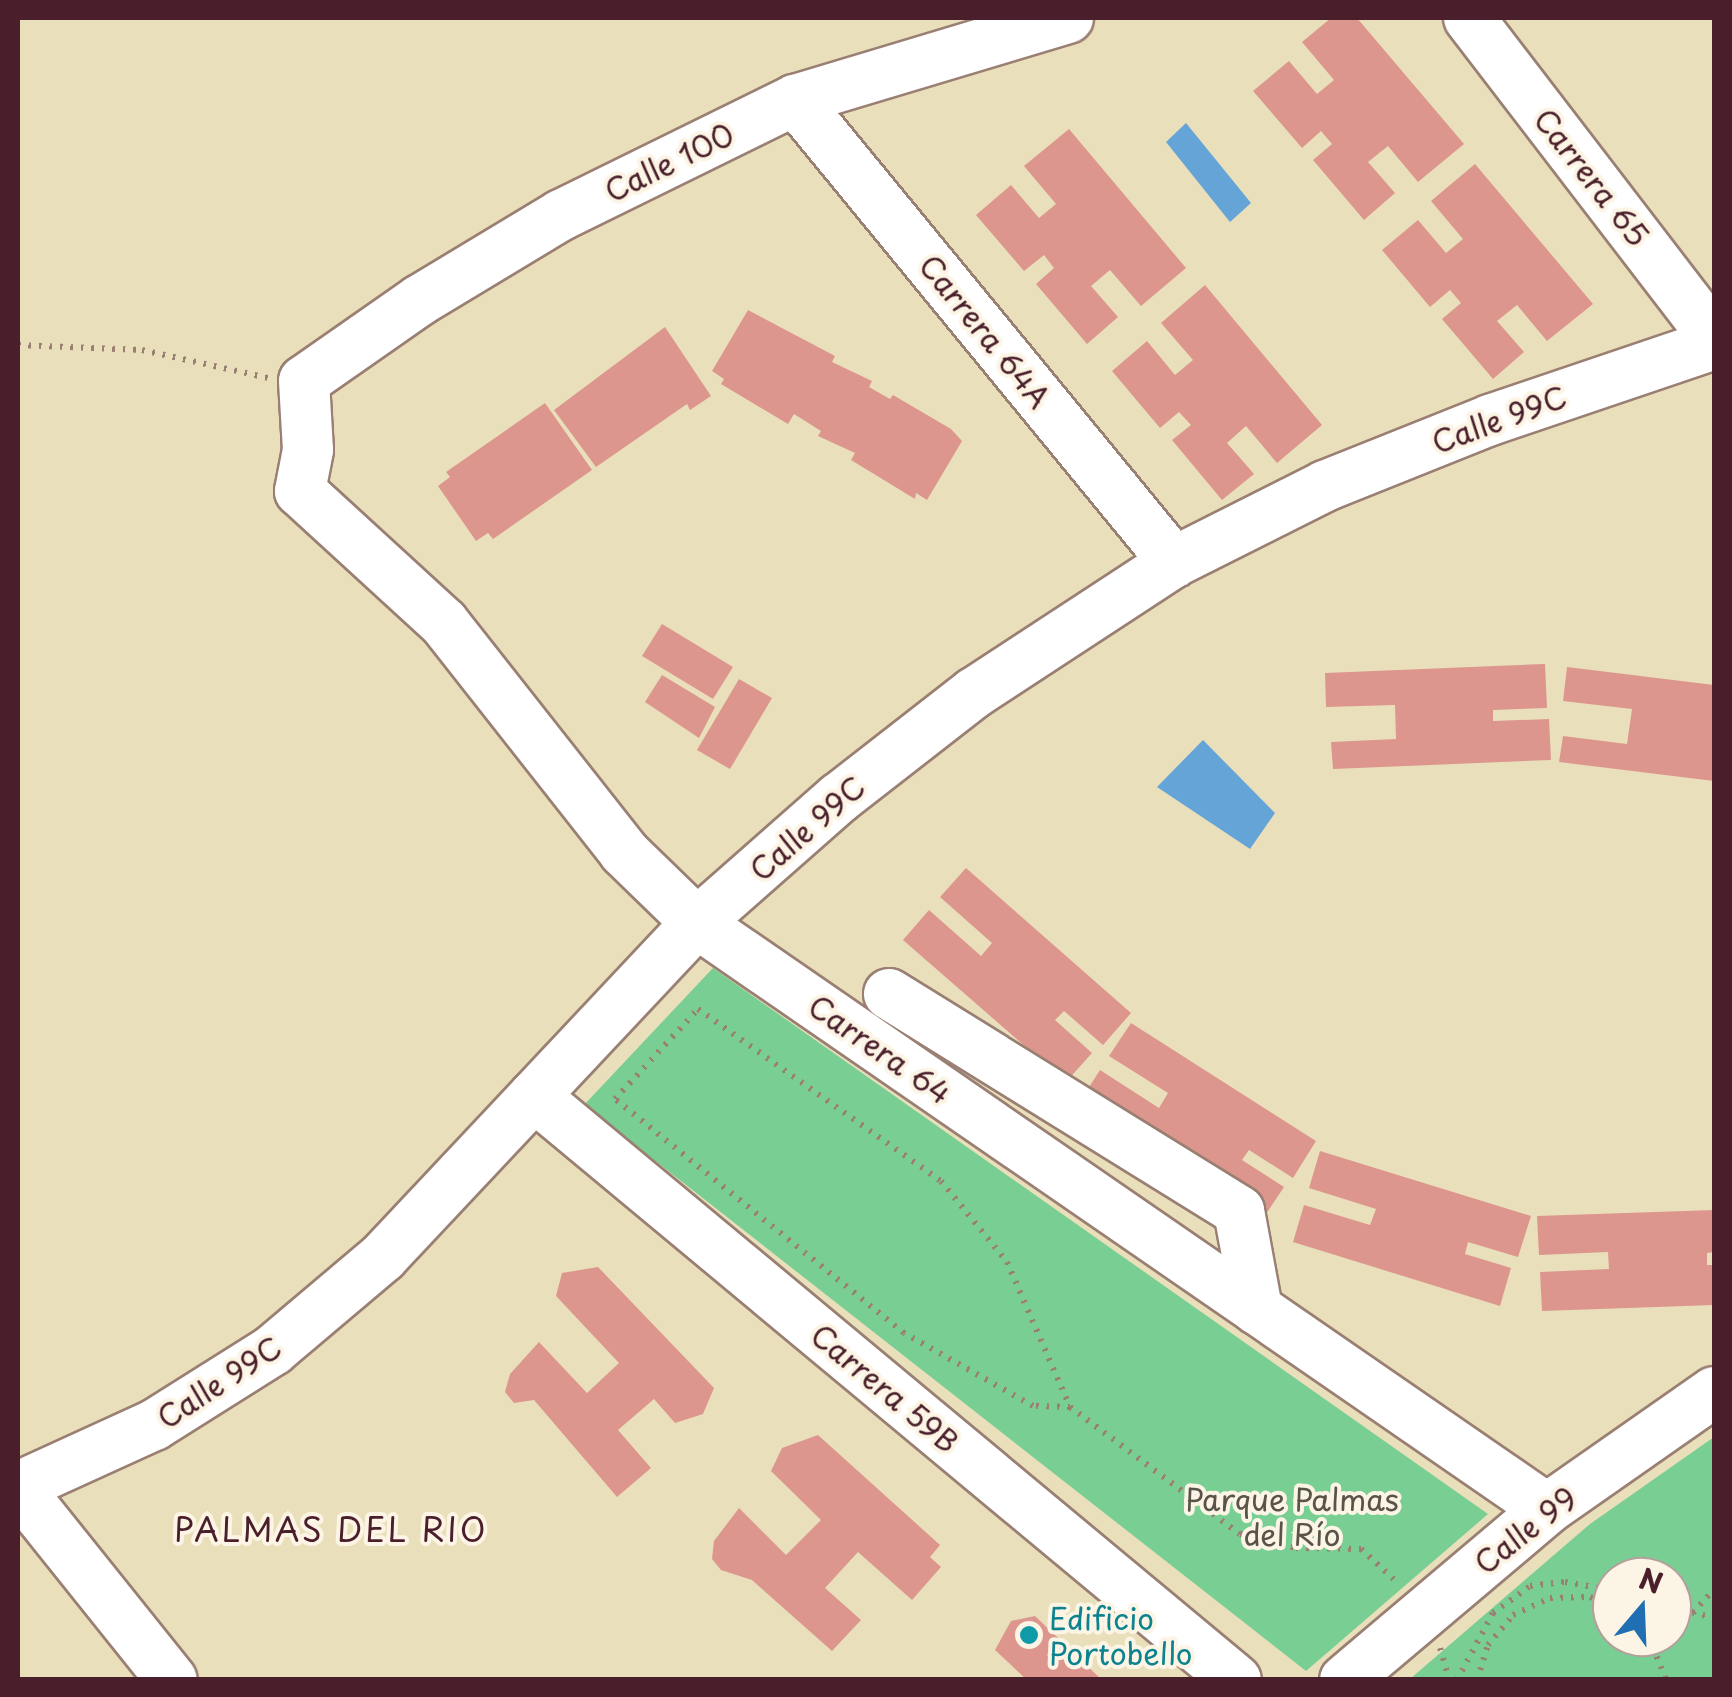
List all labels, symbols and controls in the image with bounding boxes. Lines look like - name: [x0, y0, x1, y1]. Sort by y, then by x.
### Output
- street label: Carrera 65: [1527, 101, 1657, 253]
- street label: Calle 100: [598, 115, 740, 209]
- street label: Carrera 64A: [912, 247, 1058, 415]
- street label: Calle 99C: [1426, 378, 1572, 460]
- street label: Calle 99C: [741, 768, 873, 888]
- street label: Carrera 64: [802, 987, 958, 1111]
- street label: Carrera 59B: [804, 1316, 966, 1460]
- street label: Calle 99C: [149, 1328, 289, 1436]
- street label: Calle 99: [1467, 1479, 1583, 1581]
- park label: Parque Palmas del Río: [1185, 1481, 1399, 1552]
- district label: PALMAS DEL RIO: [175, 1510, 487, 1548]
- text: N: [1634, 1556, 1669, 1604]
- north arrow: [1592, 1557, 1692, 1657]
- place label: Edificio Portobello: [1049, 1600, 1192, 1670]
- marker: Edificio Portobello: [1018, 1624, 1040, 1646]

